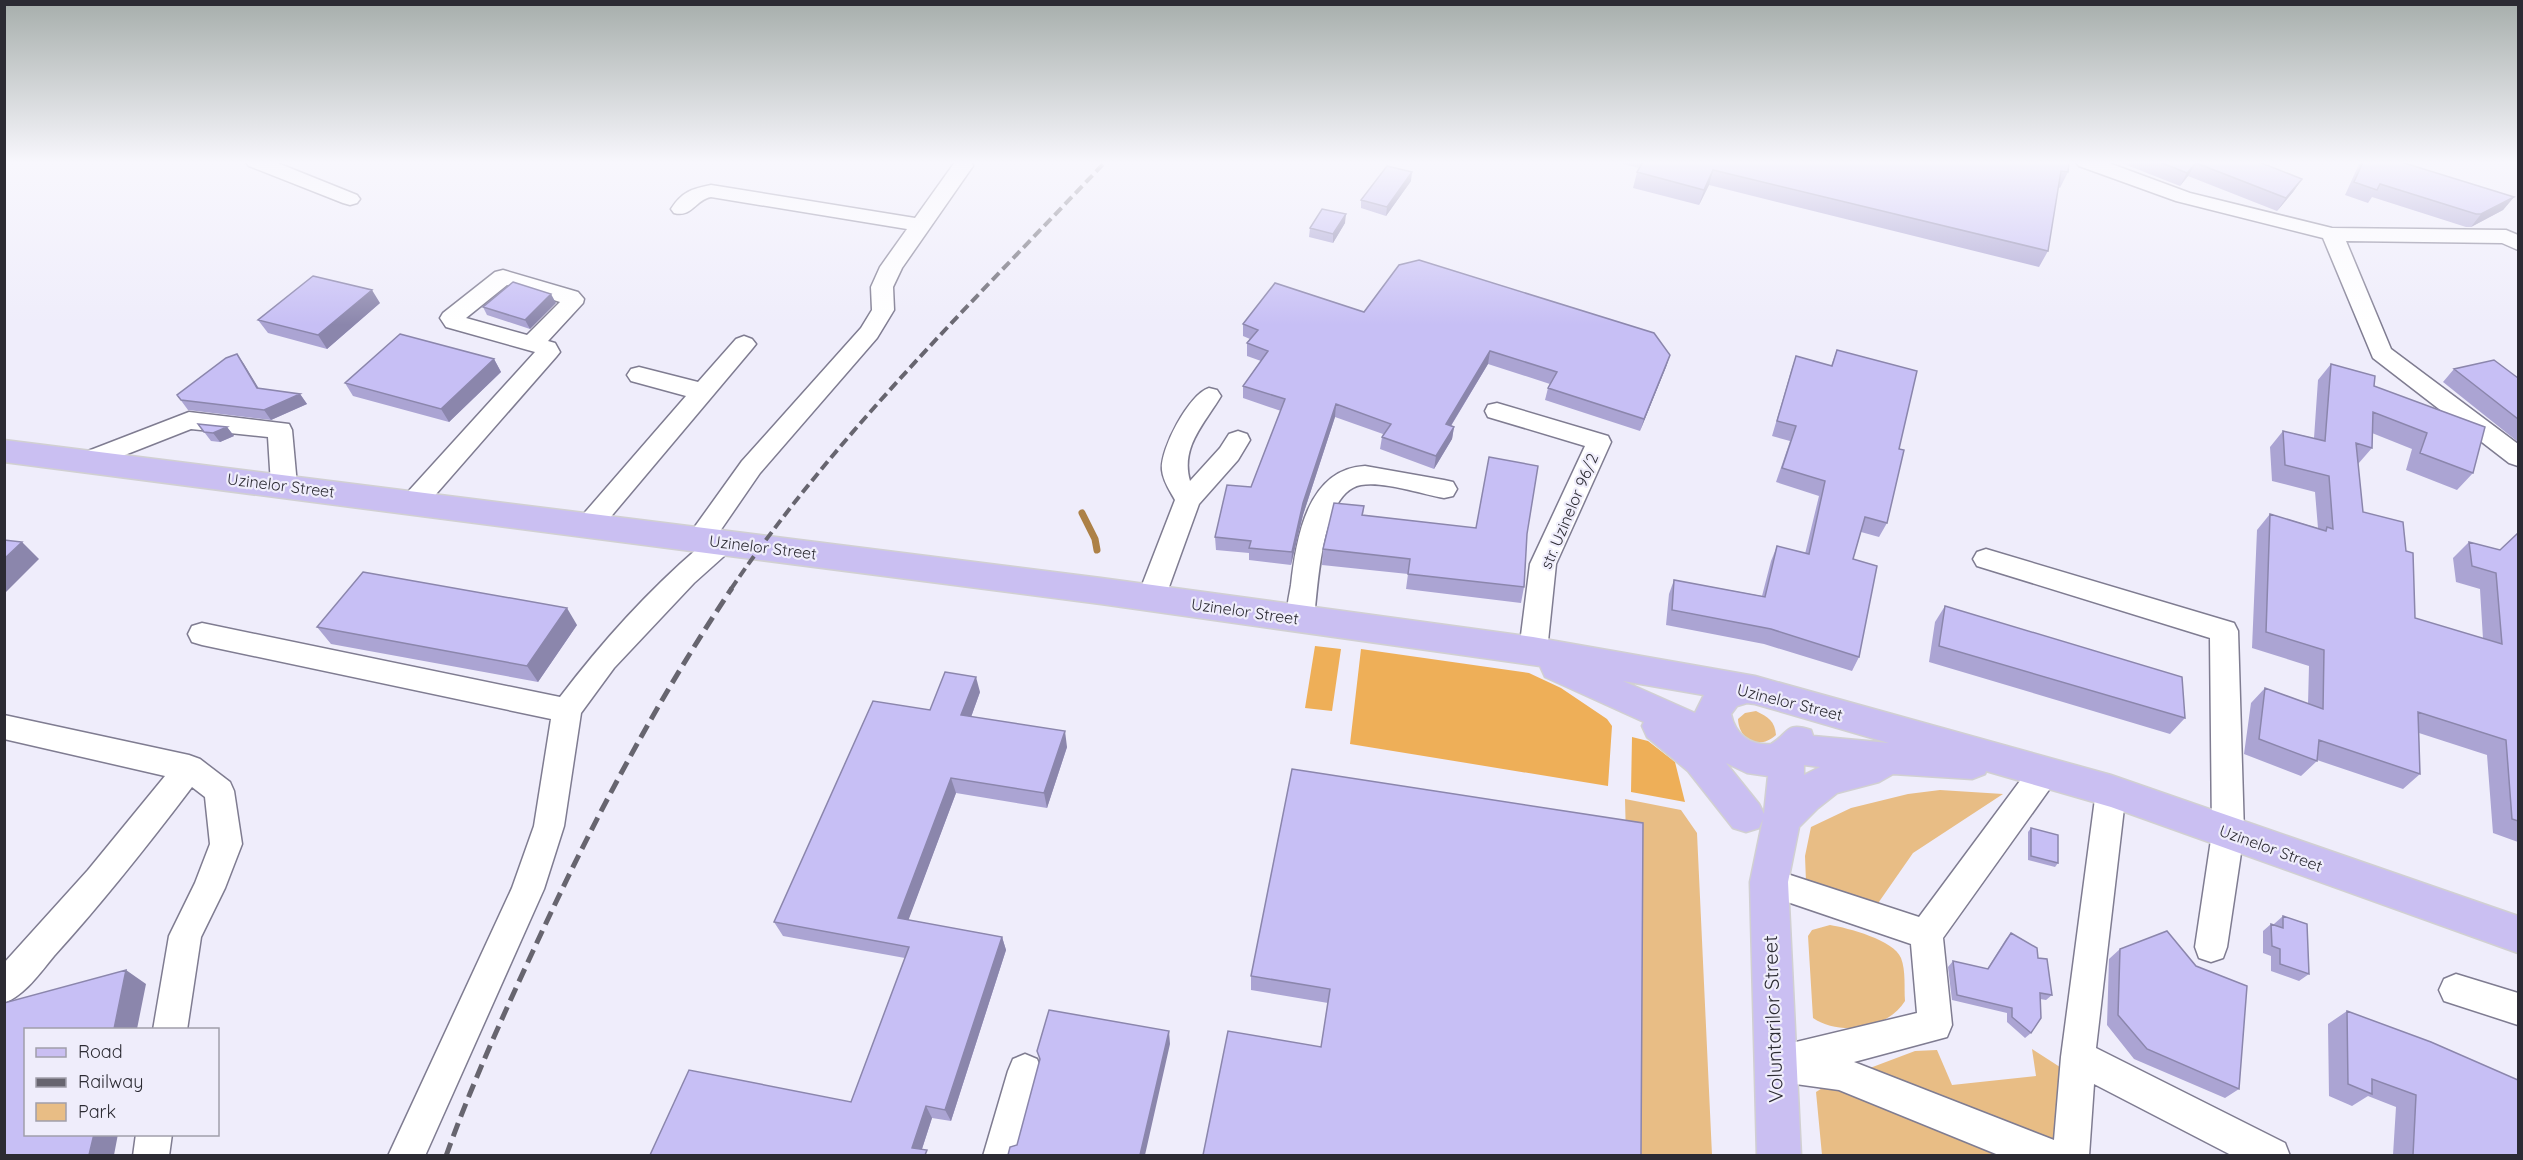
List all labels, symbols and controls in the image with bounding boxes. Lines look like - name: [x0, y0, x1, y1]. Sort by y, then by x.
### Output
- street label: str. Uzinelor 96/2: [1536, 450, 1602, 572]
- street label: Uzinelor Street: [226, 468, 336, 502]
- street label: Uzinelor Street: [708, 530, 818, 564]
- street label: Uzinelor Street: [1190, 594, 1300, 628]
- street label: Uzinelor Street: [1735, 679, 1845, 725]
- street label: Uzinelor Street: [2217, 820, 2325, 876]
- street label: Voluntarilor Street: [1757, 935, 1788, 1103]
- legend: [24, 1028, 219, 1136]
- text: Road: [78, 1040, 123, 1063]
- text: Railway: [78, 1070, 144, 1093]
- text: Park: [78, 1100, 116, 1123]

